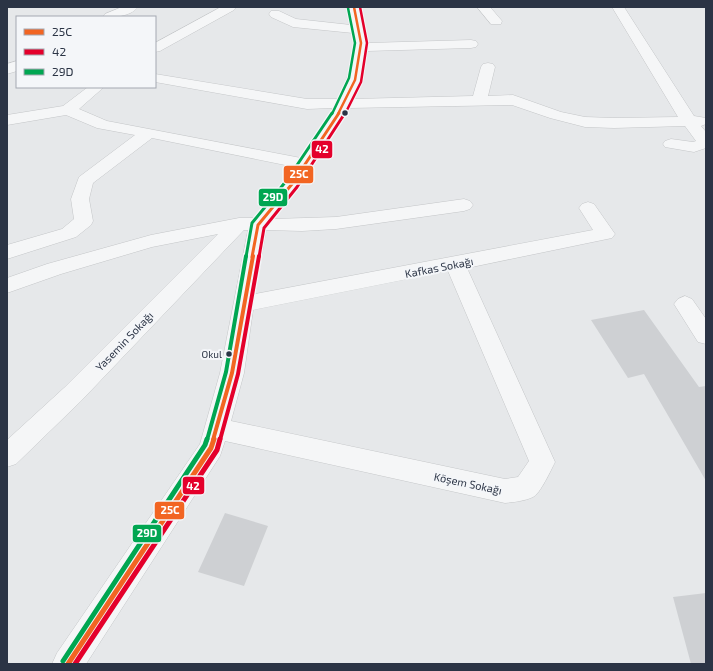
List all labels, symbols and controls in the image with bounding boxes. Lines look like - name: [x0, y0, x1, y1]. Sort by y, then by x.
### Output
- legend: [16, 16, 156, 88]
- text: 25C: [52, 24, 72, 38]
- text: 42: [52, 44, 66, 58]
- text: 29D: [52, 64, 74, 78]
- unlabelled marker: [340, 108, 350, 118]
- line badge: 42: [311, 140, 333, 159]
- text: 42: [315, 142, 329, 155]
- line badge: 25C: [283, 165, 314, 184]
- text: 25C: [290, 167, 309, 180]
- line badge: 29D: [258, 188, 288, 207]
- text: 29D: [263, 190, 283, 203]
- street label: Kafkas Sokağı: [404, 254, 474, 280]
- street label: Yasemin Sokağı: [92, 309, 156, 373]
- place label: Okul: [202, 348, 222, 360]
- marker: Okul: [224, 349, 234, 359]
- street label: Köşem Sokağı: [433, 469, 503, 498]
- line badge: 42: [182, 476, 205, 495]
- text: 42: [186, 479, 200, 492]
- line badge: 25C: [154, 501, 185, 520]
- text: 25C: [161, 503, 180, 516]
- line badge: 29D: [132, 524, 162, 543]
- text: 29D: [137, 526, 157, 539]

